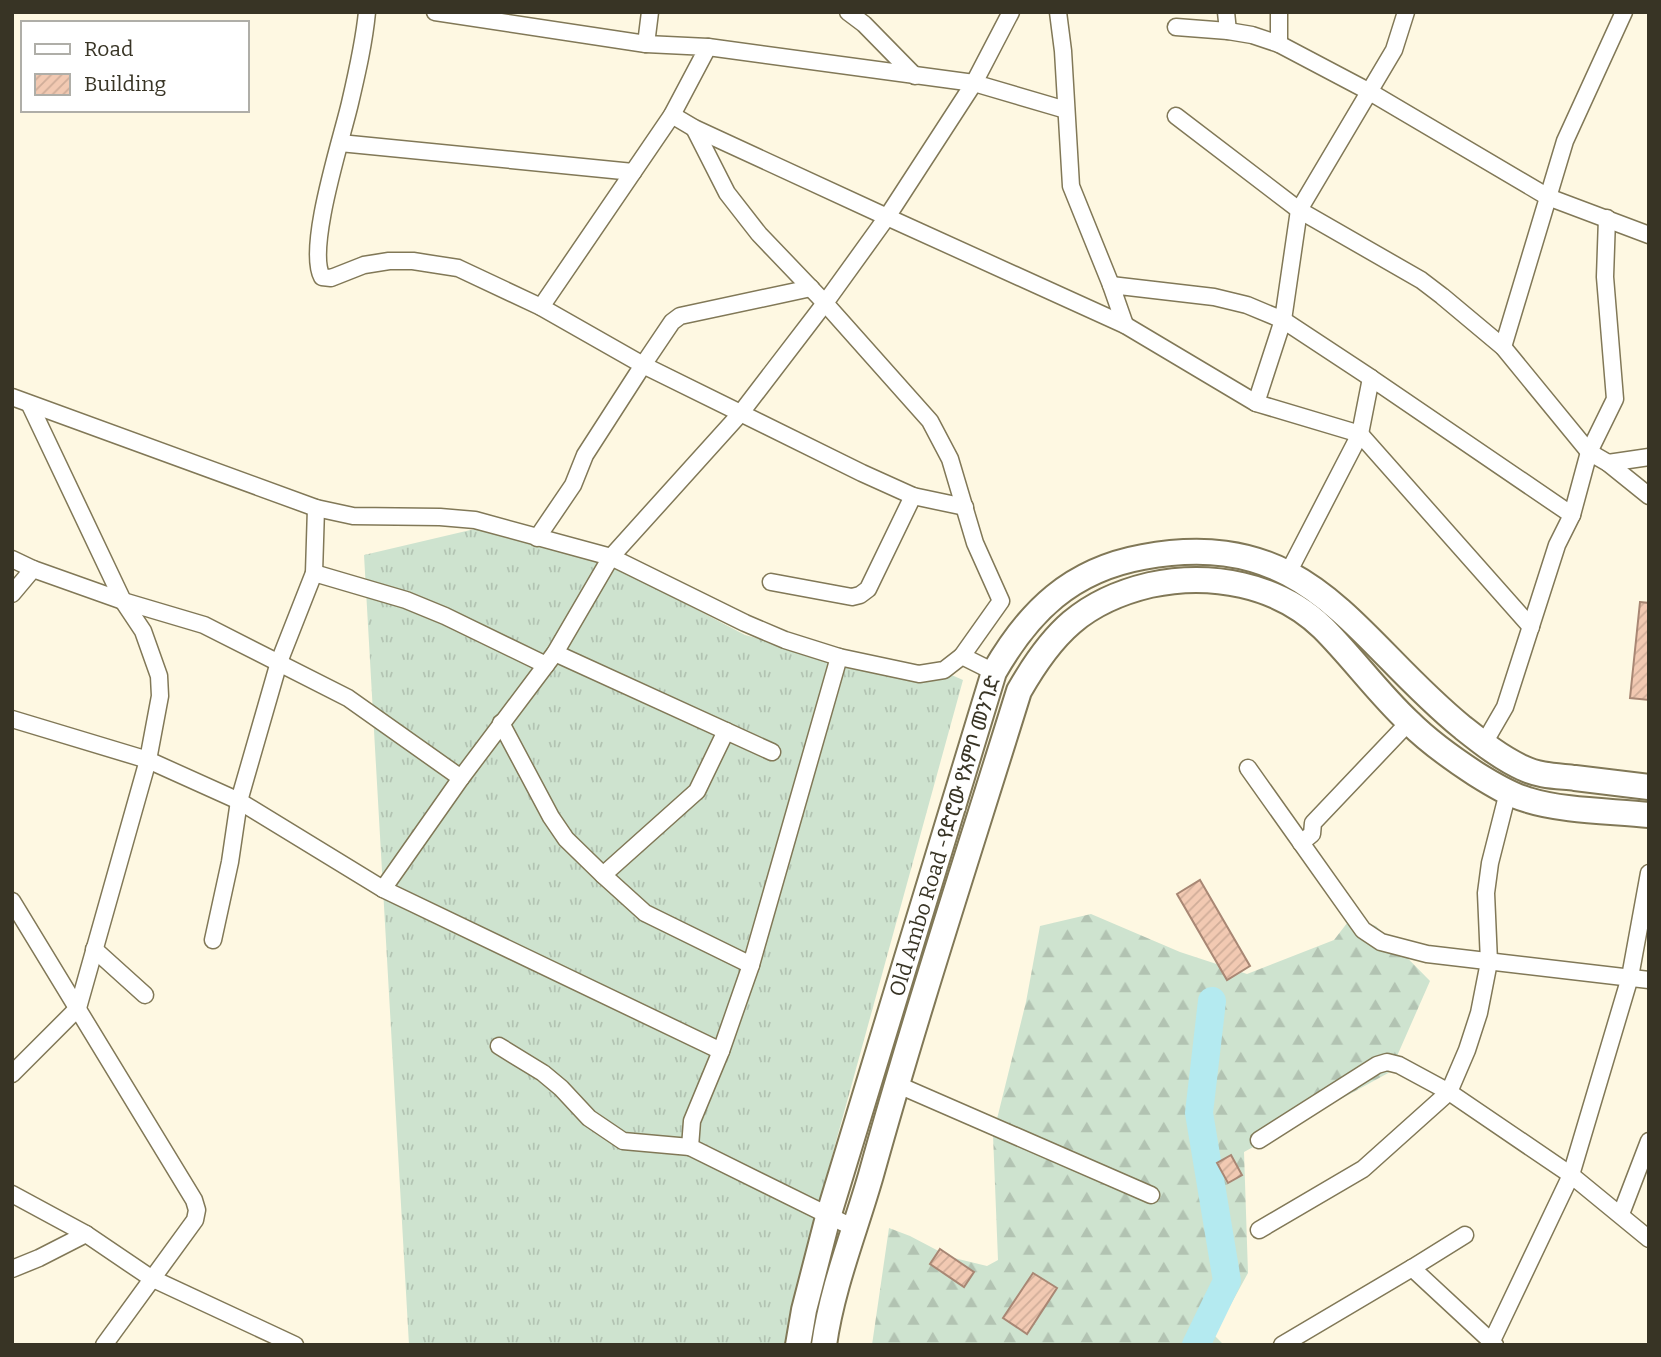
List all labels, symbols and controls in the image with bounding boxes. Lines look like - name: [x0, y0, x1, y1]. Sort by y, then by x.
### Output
- legend: [21, 21, 248, 112]
- text: Road: [84, 36, 133, 62]
- text: Building: [84, 71, 167, 97]
- street label: Old Ambo Road -የድሮው የአምቦ መንገድ: [884, 672, 1006, 1000]

